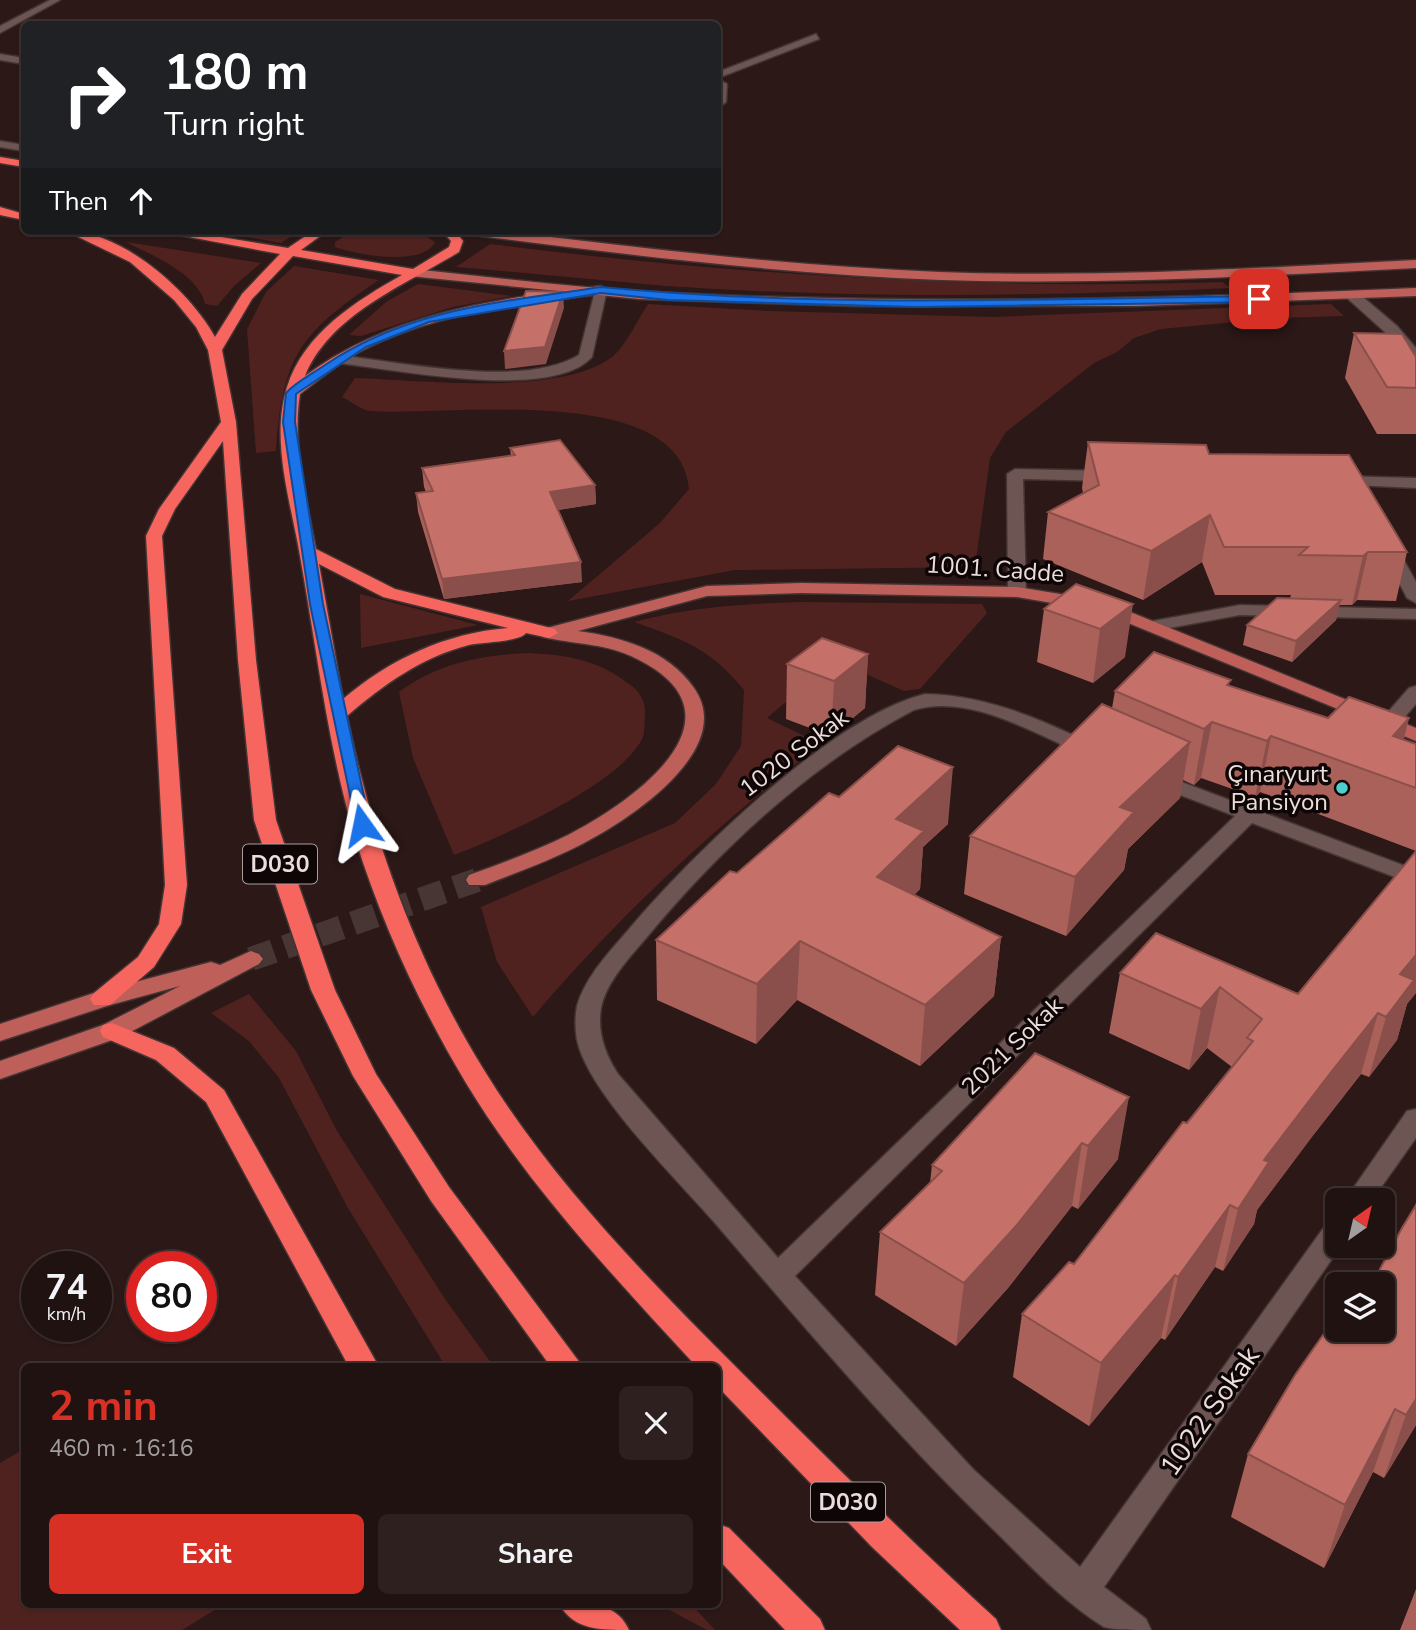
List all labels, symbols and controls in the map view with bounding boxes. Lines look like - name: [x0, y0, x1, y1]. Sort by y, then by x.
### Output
- text: 180 m: [164, 39, 308, 106]
- icon: right: [49, 49, 140, 140]
- text: Turn right: [164, 103, 304, 146]
- icon: ahead: [122, 182, 160, 220]
- text: Then: [49, 184, 108, 219]
- pin: [1229, 269, 1289, 329]
- icon: arrive: [1240, 280, 1278, 318]
- street label: 1001. Cadde: [925, 548, 1065, 590]
- street label: 1020 Sokak: [733, 701, 856, 804]
- place label: Çınaryurt Pansiyon: [1227, 758, 1329, 818]
- marker: Çınaryurt Pansiyon: [1334, 780, 1350, 796]
- position arrow: [325, 788, 399, 862]
- road number: D030: [243, 844, 317, 884]
- street label: 2021 Sokak: [955, 989, 1070, 1102]
- north arrow: [1325, 1188, 1395, 1258]
- map controls: [1325, 1188, 1395, 1342]
- speed limit sign: 80: [126, 1251, 217, 1342]
- text: 74: [45, 1264, 88, 1311]
- button: layers: [1325, 1272, 1395, 1342]
- text: km/h: [47, 1302, 86, 1326]
- street label: 1022 Sokak: [1151, 1338, 1269, 1484]
- text: 2 min: [49, 1378, 158, 1435]
- button: close: [619, 1386, 693, 1460]
- text: 460 m · 16:16: [49, 1433, 194, 1464]
- road number: D030: [811, 1483, 885, 1522]
- button: Exit: [49, 1514, 364, 1594]
- button: Share: [378, 1514, 693, 1594]

